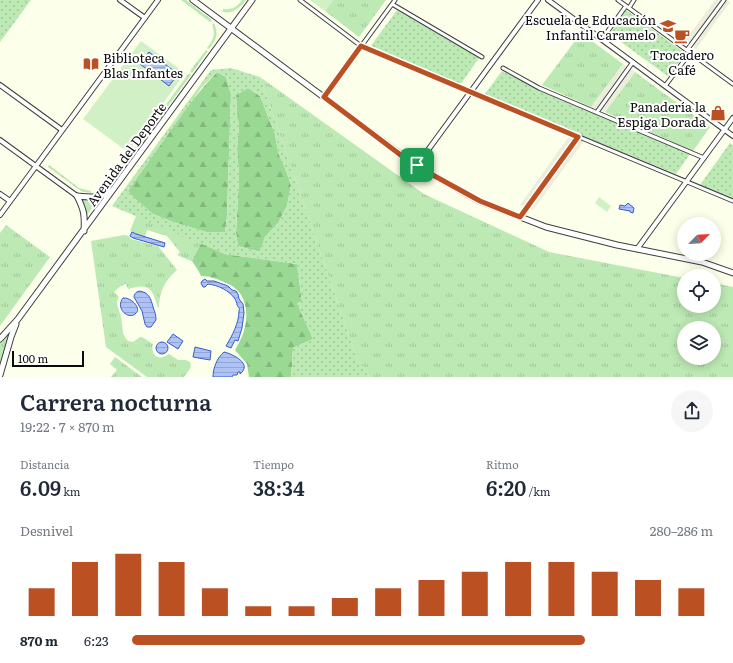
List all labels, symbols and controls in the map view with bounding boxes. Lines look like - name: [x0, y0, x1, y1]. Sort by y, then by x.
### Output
- place label: Escuela de Educación Infantil Caramelo: [525, 10, 656, 44]
- school or university icon: Escuela de Educación Infantil Caramelo: [659, 17, 677, 35]
- cafe icon: Trocadero Café: [673, 27, 691, 45]
- place label: Trocadero Café: [650, 45, 715, 79]
- place label: Biblioteca Blas Infantes: [103, 48, 183, 82]
- library icon: Biblioteca Blas Infantes: [82, 55, 100, 73]
- place label: Panadería la Espiga Dorada: [617, 97, 706, 131]
- street label: Avenida del Deporte: [82, 98, 170, 210]
- shop icon: Panadería la Espiga Dorada: [709, 104, 727, 122]
- pin: [400, 148, 434, 182]
- icon: arrive: [406, 154, 428, 176]
- north arrow: [677, 217, 721, 261]
- map controls: [677, 217, 721, 365]
- button: locate: [677, 269, 721, 313]
- button: layers: [677, 321, 721, 365]
- scale bar: [12, 349, 84, 368]
- text: 100 m: [18, 350, 48, 366]
- text: Carrera nocturna: [20, 385, 212, 418]
- button: share: [671, 390, 713, 432]
- text: 19:22 · 7 × 870 m: [20, 417, 115, 436]
- text: Distancia: [20, 456, 69, 472]
- text: Tiempo: [253, 456, 294, 472]
- text: Ritmo: [486, 456, 519, 472]
- text: 6.09: [20, 472, 61, 502]
- text: 38:34: [253, 472, 305, 502]
- text: 6:20: [486, 472, 526, 502]
- text: km: [61, 483, 81, 499]
- text: /km: [526, 483, 551, 499]
- text: Desnivel: [20, 521, 73, 540]
- text: 280–286 m: [650, 521, 713, 540]
- text: 870 m: [20, 631, 58, 650]
- text: 6:23: [84, 631, 109, 650]

